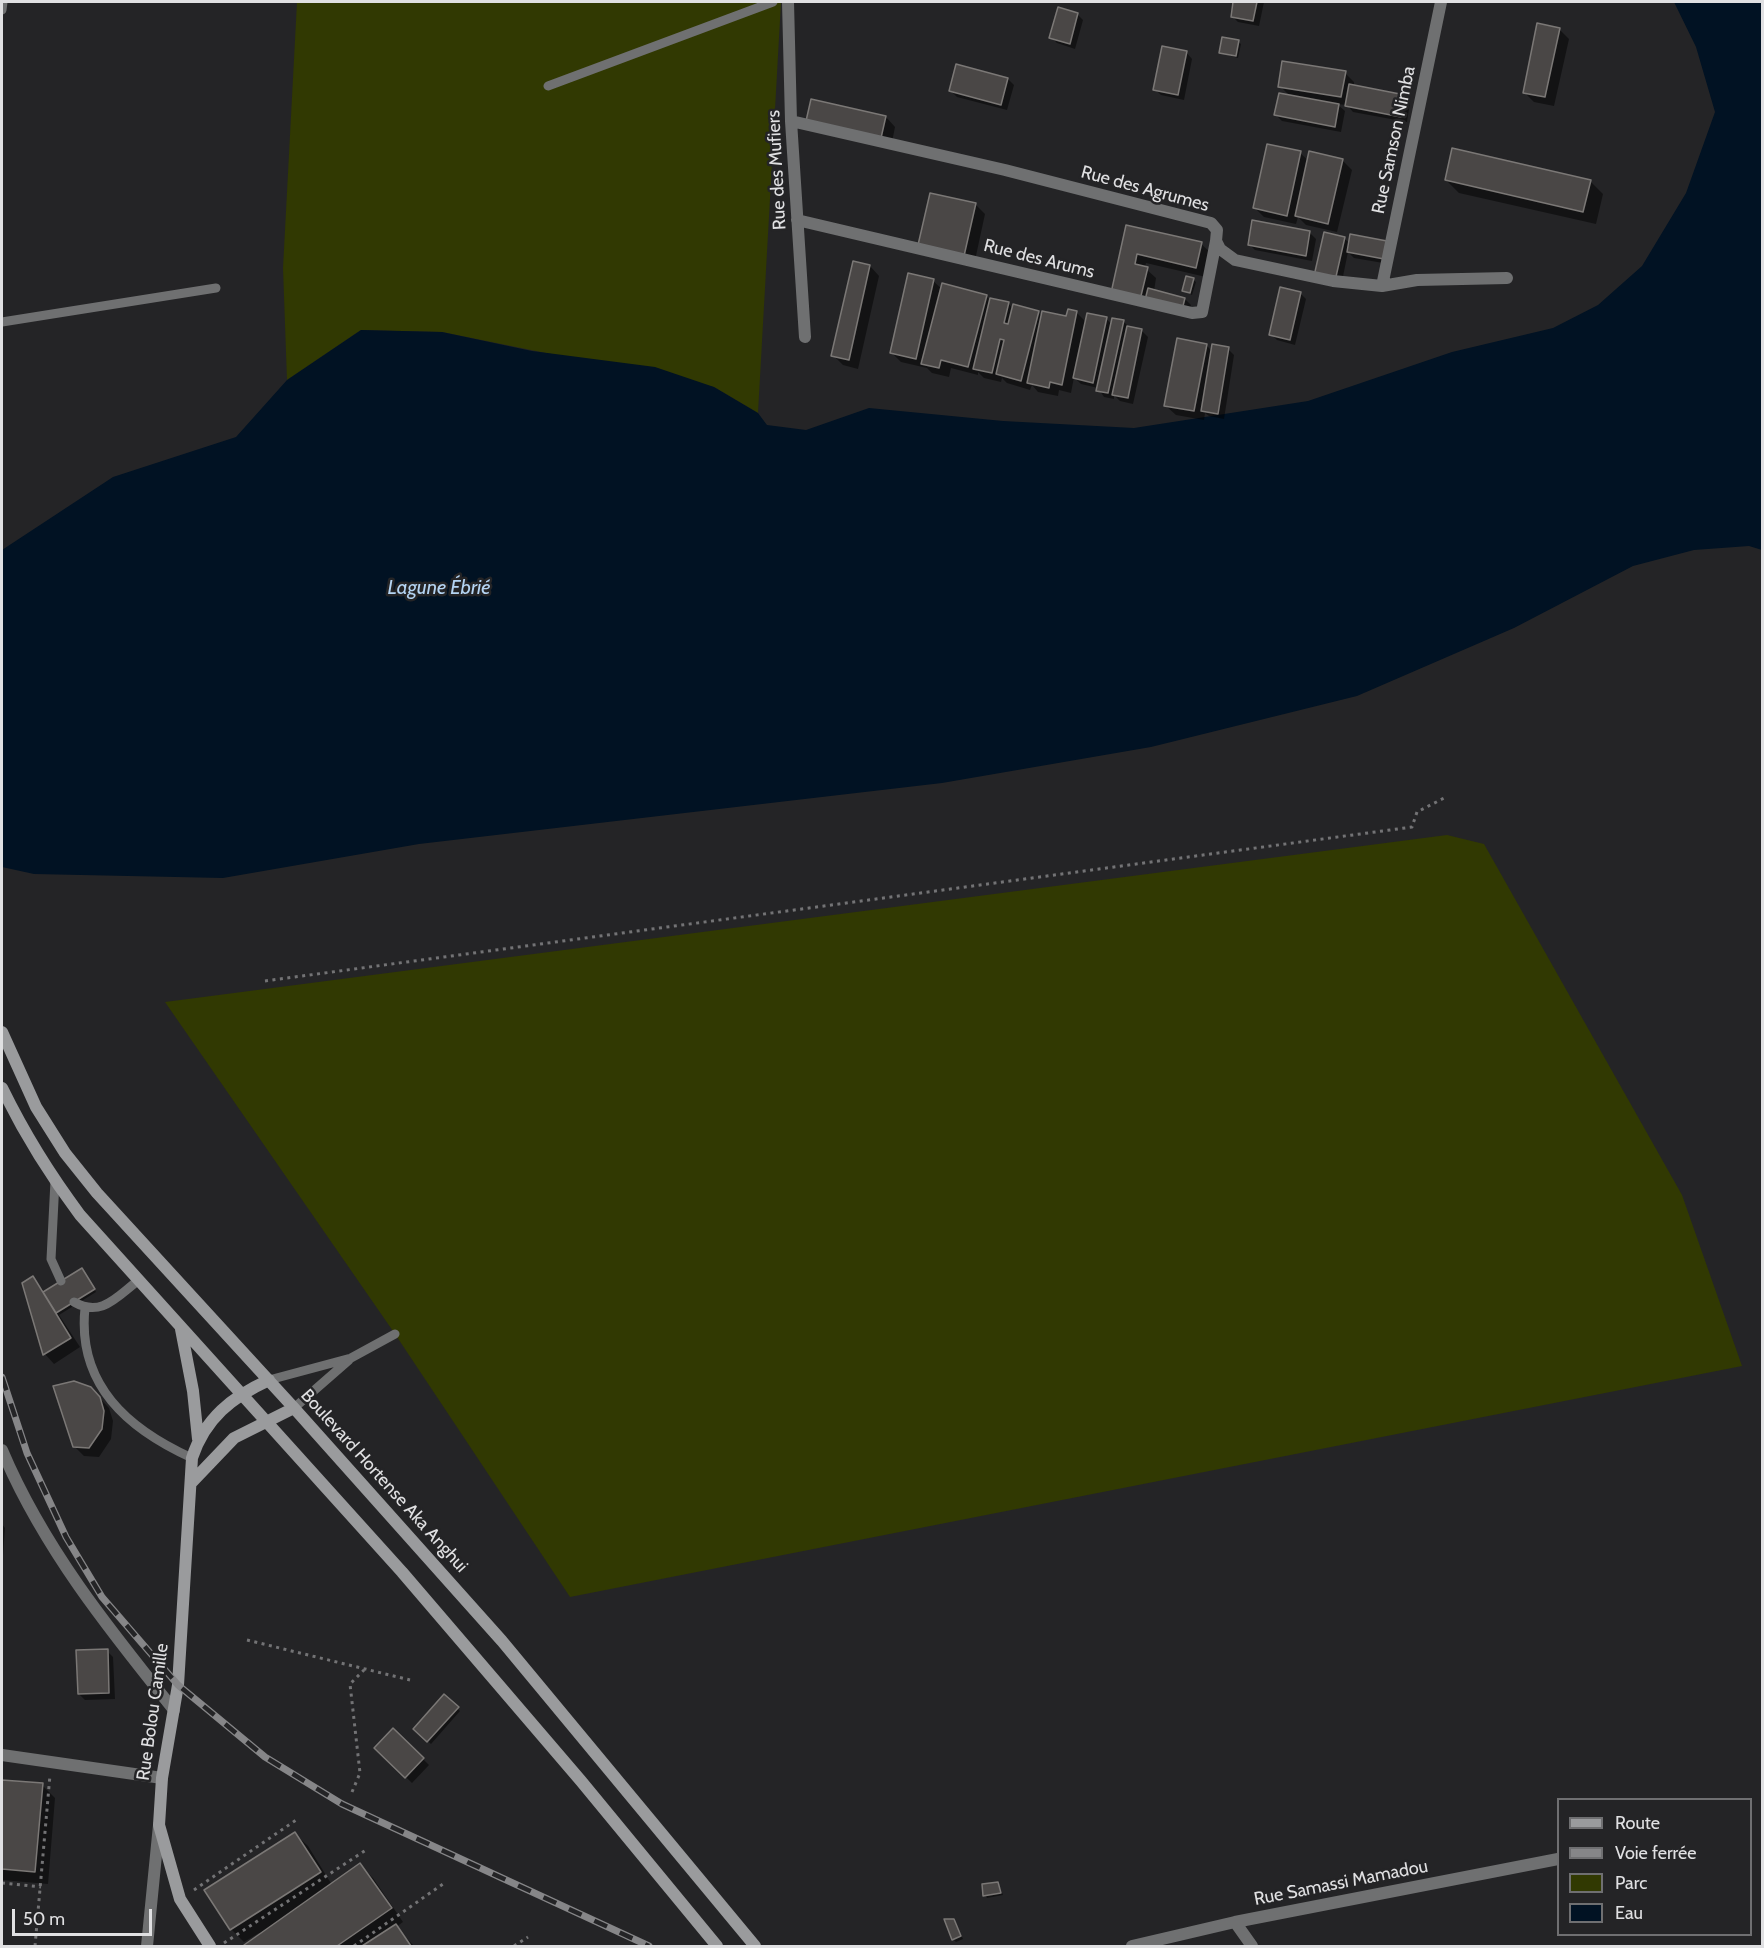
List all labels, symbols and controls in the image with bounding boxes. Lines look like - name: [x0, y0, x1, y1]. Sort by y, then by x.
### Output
- street label: Rue Samson Nimba: [1368, 64, 1420, 216]
- street label: Rue des Mufiers: [763, 110, 791, 230]
- street label: Rue des Agrumes: [1079, 162, 1211, 216]
- street label: Rue des Arums: [981, 235, 1097, 283]
- water label: Lagune Ébrié: [388, 576, 490, 600]
- street label: Boulevard Hortense Aka Anghui: [296, 1385, 472, 1577]
- street label: Rue Bolou Camille: [133, 1642, 173, 1782]
- legend: [1557, 1798, 1752, 1936]
- text: Route: [1615, 1812, 1660, 1834]
- text: Voie ferrée: [1615, 1842, 1696, 1864]
- street label: Rue Samassi Mamadou: [1252, 1856, 1430, 1910]
- text: Parc: [1615, 1872, 1647, 1894]
- scale bar: [15, 1897, 154, 1935]
- text: Eau: [1615, 1902, 1643, 1924]
- text: 50 m: [23, 1908, 65, 1930]

